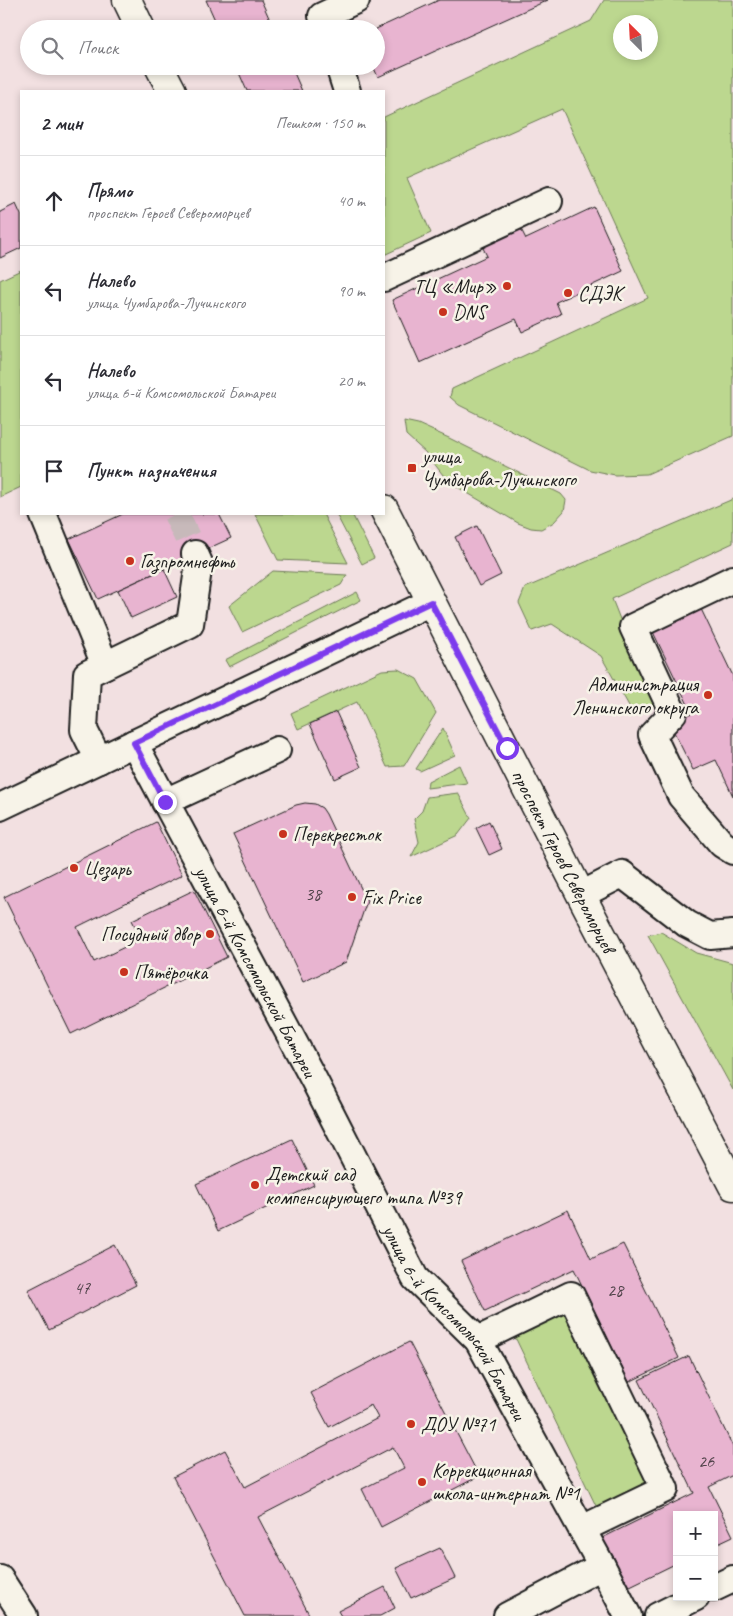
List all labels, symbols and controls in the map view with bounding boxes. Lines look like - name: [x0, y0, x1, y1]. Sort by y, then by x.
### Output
- north arrow: [613, 15, 658, 60]
- search box: [20, 20, 385, 75]
- icon: search: [38, 34, 66, 62]
- text: Поиск: [78, 36, 118, 60]
- text: 2 мин: [40, 110, 83, 136]
- text: Пешком · 150 m: [276, 113, 365, 133]
- text: Прямо: [87, 179, 132, 203]
- icon: ahead: [40, 187, 68, 215]
- text: 40 m: [338, 191, 365, 211]
- text: проспект Героев Североморцев: [87, 203, 249, 223]
- text: Налево: [87, 269, 135, 293]
- place label: ТЦ «Мир»: [414, 274, 497, 299]
- icon: left: [40, 277, 68, 305]
- marker: ТЦ «Мир»: [501, 280, 513, 292]
- text: 90 m: [338, 281, 365, 301]
- place label: СДЭК: [578, 281, 626, 306]
- marker: СДЭК: [562, 287, 574, 299]
- text: улица Чумбарова-Лучинского: [87, 293, 246, 313]
- place label: DNS: [453, 300, 489, 325]
- marker: DNS: [437, 306, 449, 318]
- text: Налево: [87, 359, 135, 383]
- icon: left: [40, 367, 68, 395]
- text: 20 m: [338, 371, 365, 391]
- text: улица 6-й Комсомольской Батареи: [87, 383, 275, 403]
- place label: улица Чумбарова-Лучинского: [421, 444, 577, 492]
- icon: arrive: [40, 457, 68, 485]
- text: Пункт назначения: [87, 459, 216, 483]
- marker: улица Чумбарова-Лучинского: [406, 462, 418, 474]
- place label: Газпромнефть: [140, 549, 236, 575]
- marker: Газпромнефть: [124, 555, 136, 567]
- place label: Администрация Ленинского округа: [572, 672, 700, 720]
- marker: Администрация Ленинского округа: [702, 689, 714, 701]
- route start: [496, 737, 519, 760]
- street label: проспект Героев Североморцев: [506, 765, 622, 960]
- route end: [154, 791, 177, 814]
- place label: Перекресток: [293, 822, 382, 847]
- marker: Перекресток: [277, 828, 289, 840]
- place label: Цезарь: [84, 856, 133, 882]
- street label: улица 6-й Комсомольской Батареи: [189, 861, 323, 1083]
- marker: Цезарь: [68, 862, 80, 874]
- house number: 38: [305, 883, 323, 905]
- place label: Fix Price: [362, 885, 422, 910]
- marker: Fix Price: [346, 891, 358, 903]
- place label: Посудный двор: [101, 922, 201, 947]
- marker: Посудный двор: [204, 928, 216, 940]
- place label: Пятёрочка: [134, 960, 209, 985]
- marker: Пятёрочка: [118, 966, 130, 978]
- place label: Детский сад компенсирующего типа №39: [265, 1162, 463, 1210]
- marker: Детский сад компенсирующего типа №39: [249, 1179, 261, 1191]
- street label: улица 6-й Комсомольской Батареи: [377, 1220, 532, 1426]
- house number: 47: [74, 1277, 91, 1299]
- house number: 28: [607, 1279, 625, 1301]
- place label: ДОУ №71: [421, 1412, 496, 1437]
- marker: ДОУ №71: [405, 1418, 417, 1430]
- house number: 26: [698, 1450, 715, 1472]
- place label: Коррекционная школа-интернат №1: [432, 1458, 581, 1506]
- marker: Коррекционная школа-интернат №1: [416, 1476, 428, 1488]
- map controls: [673, 1511, 718, 1601]
- button: +: [673, 1511, 718, 1556]
- button: −: [673, 1556, 718, 1601]

